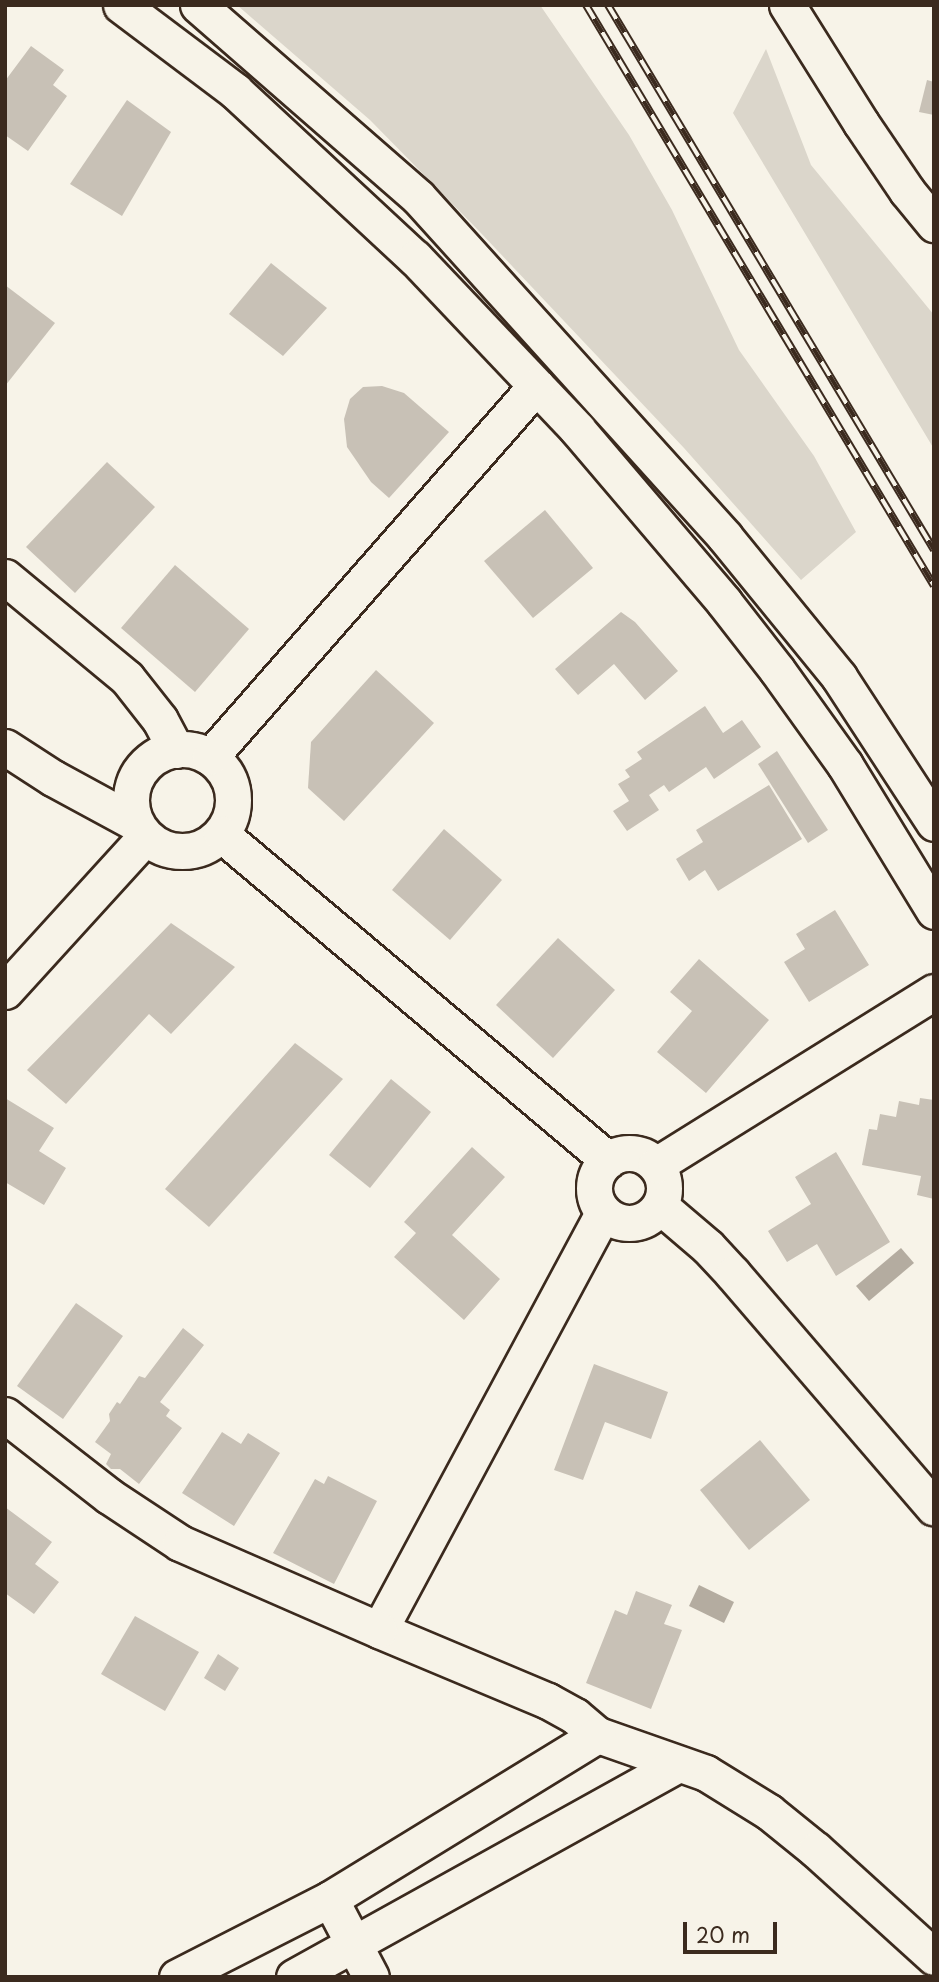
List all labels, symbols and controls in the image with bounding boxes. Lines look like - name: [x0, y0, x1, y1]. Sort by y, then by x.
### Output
- scale bar: [687, 1909, 782, 1953]
- text: 20 m: [696, 1918, 750, 1950]

